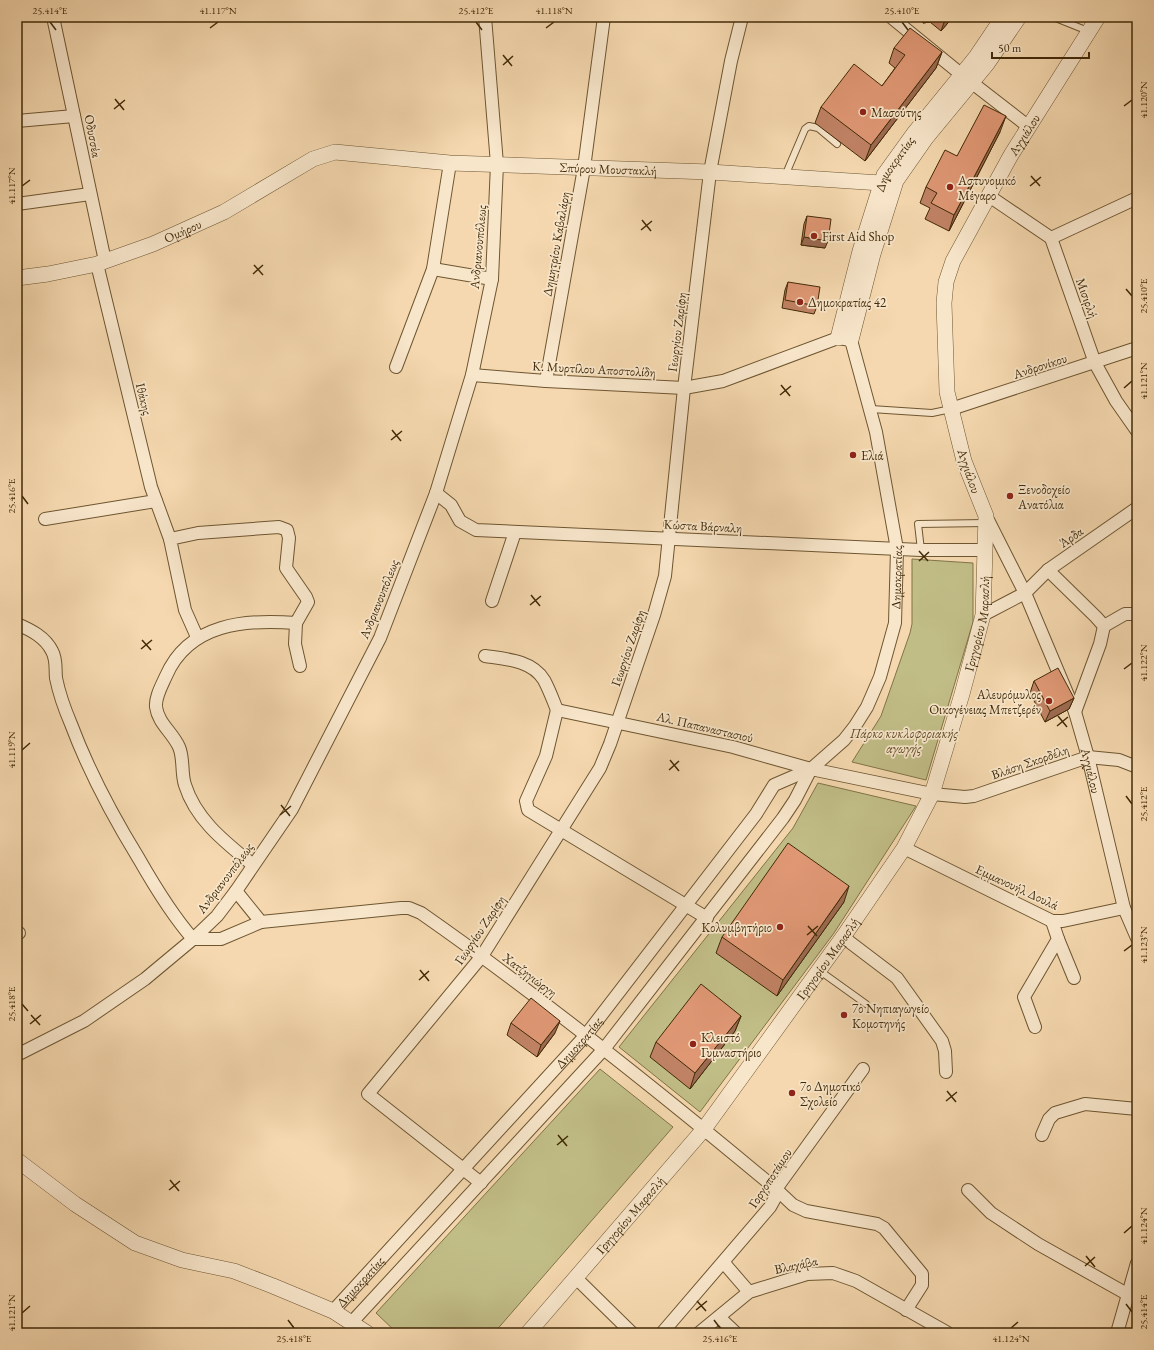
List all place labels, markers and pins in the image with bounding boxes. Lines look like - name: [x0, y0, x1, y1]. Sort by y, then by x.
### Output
- place label: Μασούτης: [871, 104, 922, 121]
- marker: Μασούτης: [858, 107, 868, 117]
- place label: Αστυνομικό Μέγαρο: [957, 172, 1016, 204]
- marker: Αστυνομικό Μέγαρο: [945, 182, 955, 192]
- place label: First Aid Shop: [822, 228, 895, 245]
- marker: First Aid Shop: [809, 231, 819, 241]
- place label: Δημοκρατίας 42: [808, 294, 887, 311]
- marker: Δημοκρατίας 42: [795, 297, 805, 307]
- place label: Ελιά: [861, 447, 884, 464]
- marker: Ελιά: [848, 450, 858, 460]
- place label: Ξενοδοχείο Ανατόλια: [1017, 481, 1070, 513]
- marker: Ξενοδοχείο Ανατόλια: [1005, 491, 1015, 501]
- place label: Αλευρόμυλος Οικογένειας Μπετζερέν: [929, 686, 1042, 718]
- marker: Αλευρόμυλος Οικογένειας Μπετζερέν: [1044, 696, 1054, 706]
- place label: Κολυμβητήριο: [701, 919, 772, 936]
- marker: Κολυμβητήριο: [775, 922, 785, 932]
- place label: 7ο Νηπιαγωγείο Κομοτηνής: [852, 1000, 929, 1032]
- marker: 7ο Νηπιαγωγείο Κομοτηνής: [839, 1010, 849, 1020]
- place label: Κλειστό Γυμναστήριο: [701, 1029, 762, 1061]
- marker: Κλειστό Γυμναστήριο: [688, 1039, 698, 1049]
- place label: 7ο Δημοτικό Σχολείο: [800, 1078, 861, 1110]
- marker: 7ο Δημοτικό Σχολείο: [787, 1088, 797, 1098]

